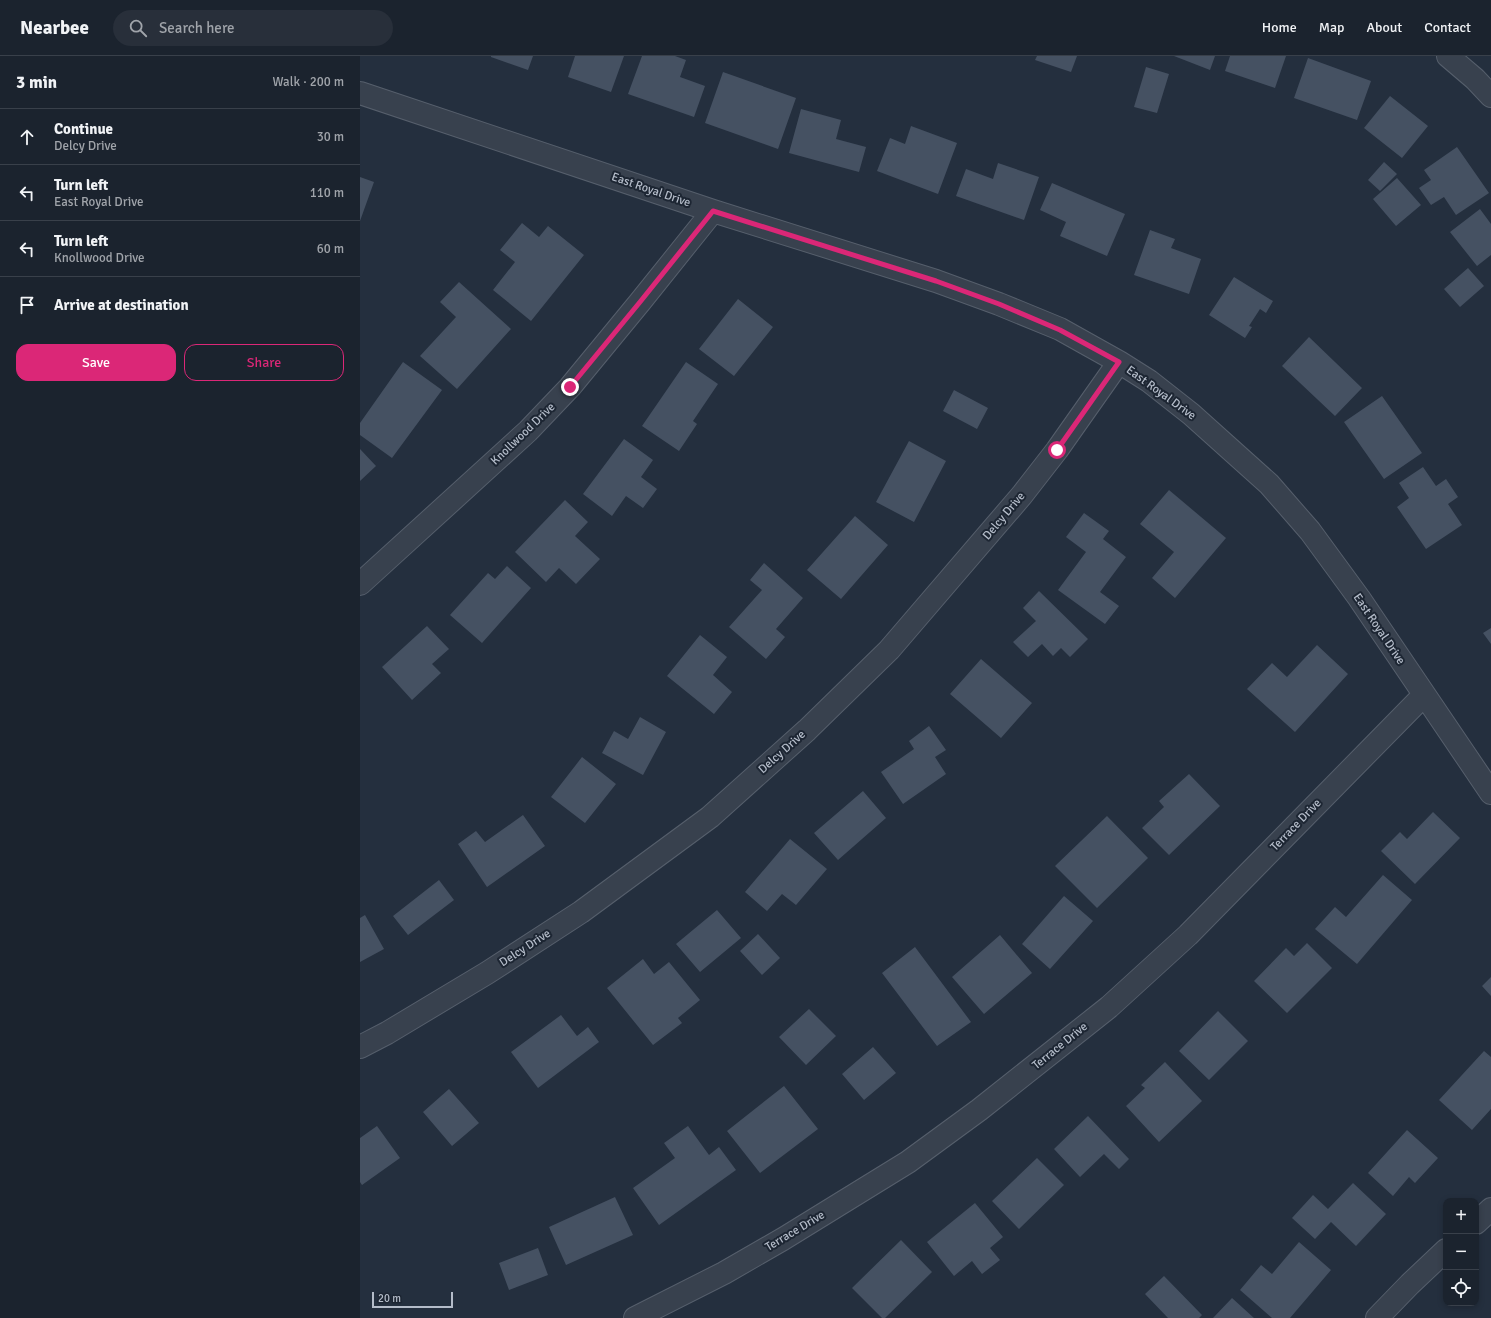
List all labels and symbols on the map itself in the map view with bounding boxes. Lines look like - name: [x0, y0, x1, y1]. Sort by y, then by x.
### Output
- street label: East Royal Drive: [610, 169, 692, 211]
- street label: East Royal Drive: [1123, 363, 1199, 423]
- route end: [561, 378, 579, 396]
- street label: Knollwood Drive: [488, 400, 558, 468]
- route start: [1048, 441, 1066, 459]
- street label: Delcy Drive: [980, 489, 1028, 543]
- street label: East Royal Drive: [1350, 591, 1408, 667]
- street label: Delcy Drive: [755, 727, 809, 777]
- street label: Terrace Drive: [1267, 796, 1325, 854]
- street label: Delcy Drive: [497, 926, 553, 970]
- street label: Terrace Drive: [1029, 1019, 1091, 1073]
- street label: Terrace Drive: [763, 1207, 827, 1255]
- scale bar: [372, 1290, 453, 1309]

